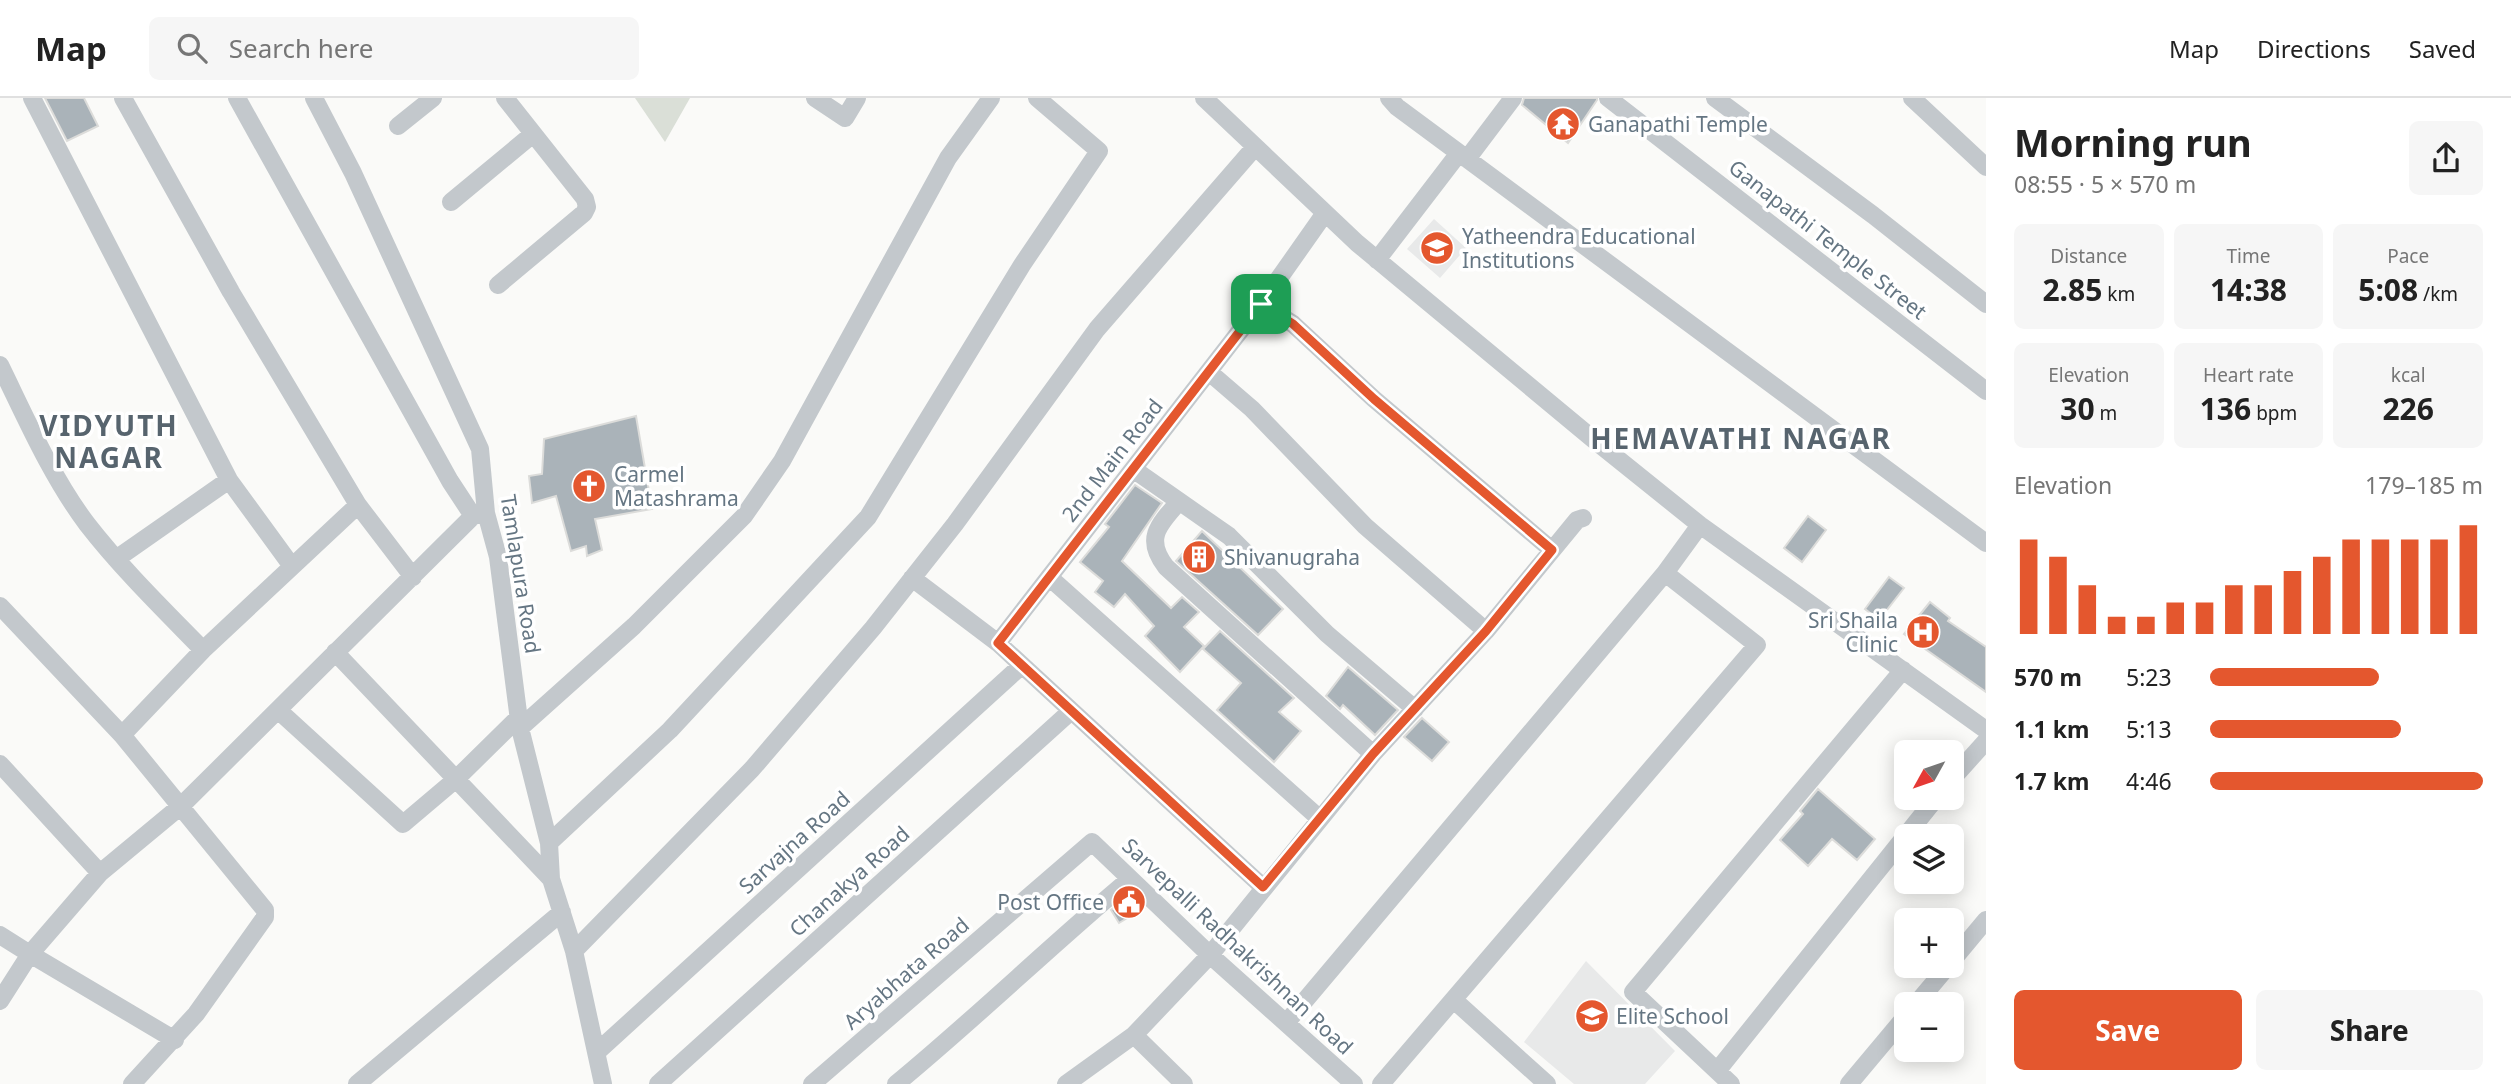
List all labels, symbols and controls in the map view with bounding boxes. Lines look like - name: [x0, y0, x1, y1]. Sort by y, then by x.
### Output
- search box: [149, 17, 639, 80]
- text: Map: [35, 26, 107, 71]
- icon: search: [173, 29, 211, 67]
- text: Search here: [229, 30, 373, 66]
- text: Map: [2169, 32, 2219, 65]
- text: Directions: [2257, 32, 2371, 65]
- text: Saved: [2409, 32, 2476, 65]
- temple icon: Ganapathi Temple: [1544, 105, 1582, 143]
- place label: Ganapathi Temple: [1588, 110, 1768, 138]
- text: Morning run: [2014, 116, 2252, 168]
- button: share: [2409, 121, 2483, 195]
- street label: Ganapathi Temple Street: [1723, 153, 1933, 325]
- text: 08:55 · 5 × 570 m: [2014, 168, 2196, 200]
- place label: Yatheendra Educational Institutions: [1462, 222, 1696, 274]
- school or university icon: Yatheendra Educational Institutions: [1418, 229, 1456, 267]
- text: Distance: [2050, 243, 2127, 269]
- text: Time: [2227, 243, 2270, 269]
- text: Pace: [2387, 243, 2429, 269]
- text: 2.85: [2042, 269, 2102, 310]
- text: 14:38: [2210, 269, 2287, 310]
- text: 5:08: [2358, 269, 2418, 310]
- pin: [1231, 274, 1291, 334]
- text: km: [2102, 281, 2135, 307]
- text: /km: [2418, 281, 2458, 307]
- icon: arrive: [1242, 285, 1280, 323]
- text: Elevation: [2048, 362, 2129, 388]
- text: Heart rate: [2203, 362, 2294, 388]
- text: kcal: [2391, 362, 2426, 388]
- text: 30: [2060, 388, 2095, 429]
- text: 136: [2200, 388, 2251, 429]
- text: 226: [2382, 388, 2434, 429]
- street label: 2nd Main Road: [1055, 393, 1169, 527]
- text: m: [2095, 400, 2117, 426]
- text: bpm: [2251, 400, 2297, 426]
- district label: VIDYUTH NAGAR: [39, 406, 179, 476]
- district label: HEMAVATHI NAGAR: [1590, 419, 1892, 457]
- place label: Carmel Matashrama: [614, 460, 739, 512]
- church icon: Carmel Matashrama: [570, 467, 608, 505]
- text: Elevation: [2014, 469, 2112, 501]
- text: 179–185 m: [2365, 469, 2483, 501]
- street label: Tamlapura Road: [495, 493, 547, 655]
- building icon: Shivanugraha: [1180, 538, 1218, 576]
- place label: Shivanugraha: [1224, 543, 1360, 571]
- place label: Sri Shaila Clinic: [1808, 606, 1898, 658]
- hospital icon: Sri Shaila Clinic: [1904, 613, 1942, 651]
- text: 570 m: [2014, 661, 2082, 693]
- text: 5:23: [2126, 661, 2172, 693]
- text: 1.1 km: [2014, 713, 2089, 745]
- text: 5:13: [2126, 713, 2172, 745]
- north arrow: [1894, 740, 1964, 810]
- map controls: [1894, 740, 1964, 1062]
- text: 1.7 km: [2014, 765, 2089, 797]
- text: 4:46: [2126, 765, 2172, 797]
- street label: Sarvajna Road: [732, 785, 856, 899]
- street label: Chanakya Road: [783, 820, 915, 942]
- button: layers: [1894, 824, 1964, 894]
- street label: Sarvepalli Radhakrishnan Road: [1117, 832, 1359, 1060]
- public building icon: Post Office: [1110, 883, 1148, 921]
- place label: Post Office: [997, 888, 1104, 916]
- button: +: [1894, 908, 1964, 978]
- street label: Aryabhata Road: [837, 911, 975, 1035]
- button: Save: [2014, 990, 2242, 1070]
- button: Share: [2256, 990, 2483, 1070]
- button: −: [1894, 992, 1964, 1062]
- school or university icon: Elite School: [1573, 997, 1611, 1035]
- place label: Elite School: [1616, 1002, 1729, 1030]

